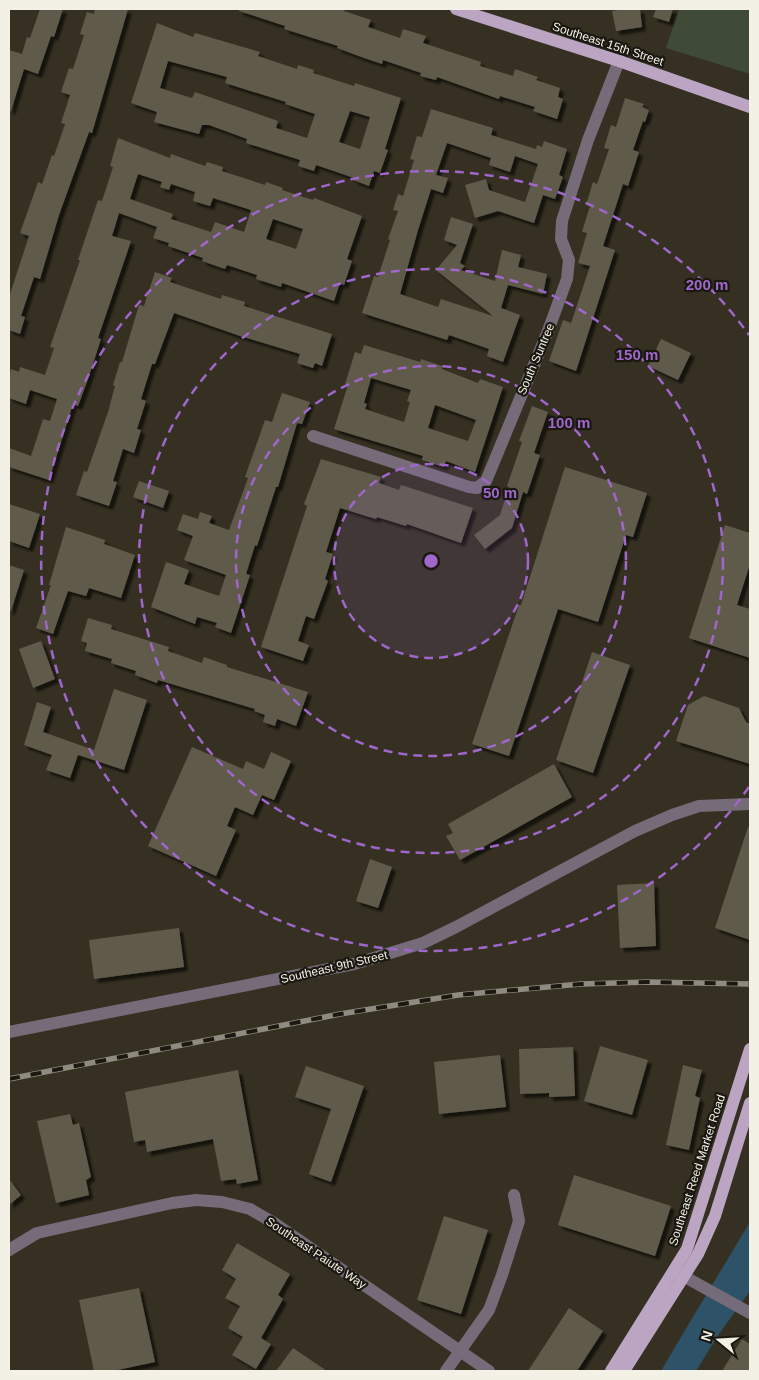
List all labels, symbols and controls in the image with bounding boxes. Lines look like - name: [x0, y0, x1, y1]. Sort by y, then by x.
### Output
- street label: Southeast 15th Street: [551, 19, 666, 69]
- text: 200 m: [686, 276, 728, 293]
- street label: South Suntree: [515, 321, 558, 397]
- text: 150 m: [616, 346, 658, 363]
- text: 100 m: [548, 414, 590, 431]
- text: 50 m: [483, 484, 517, 501]
- centre of rings: [422, 552, 440, 570]
- street label: Southeast 9th Street: [279, 948, 390, 986]
- street label: Southeast Reed Market Road: [666, 1093, 728, 1247]
- street label: Southeast Paiute Way: [263, 1214, 369, 1292]
- north arrow: [694, 1315, 744, 1365]
- text: N: [697, 1329, 716, 1343]

